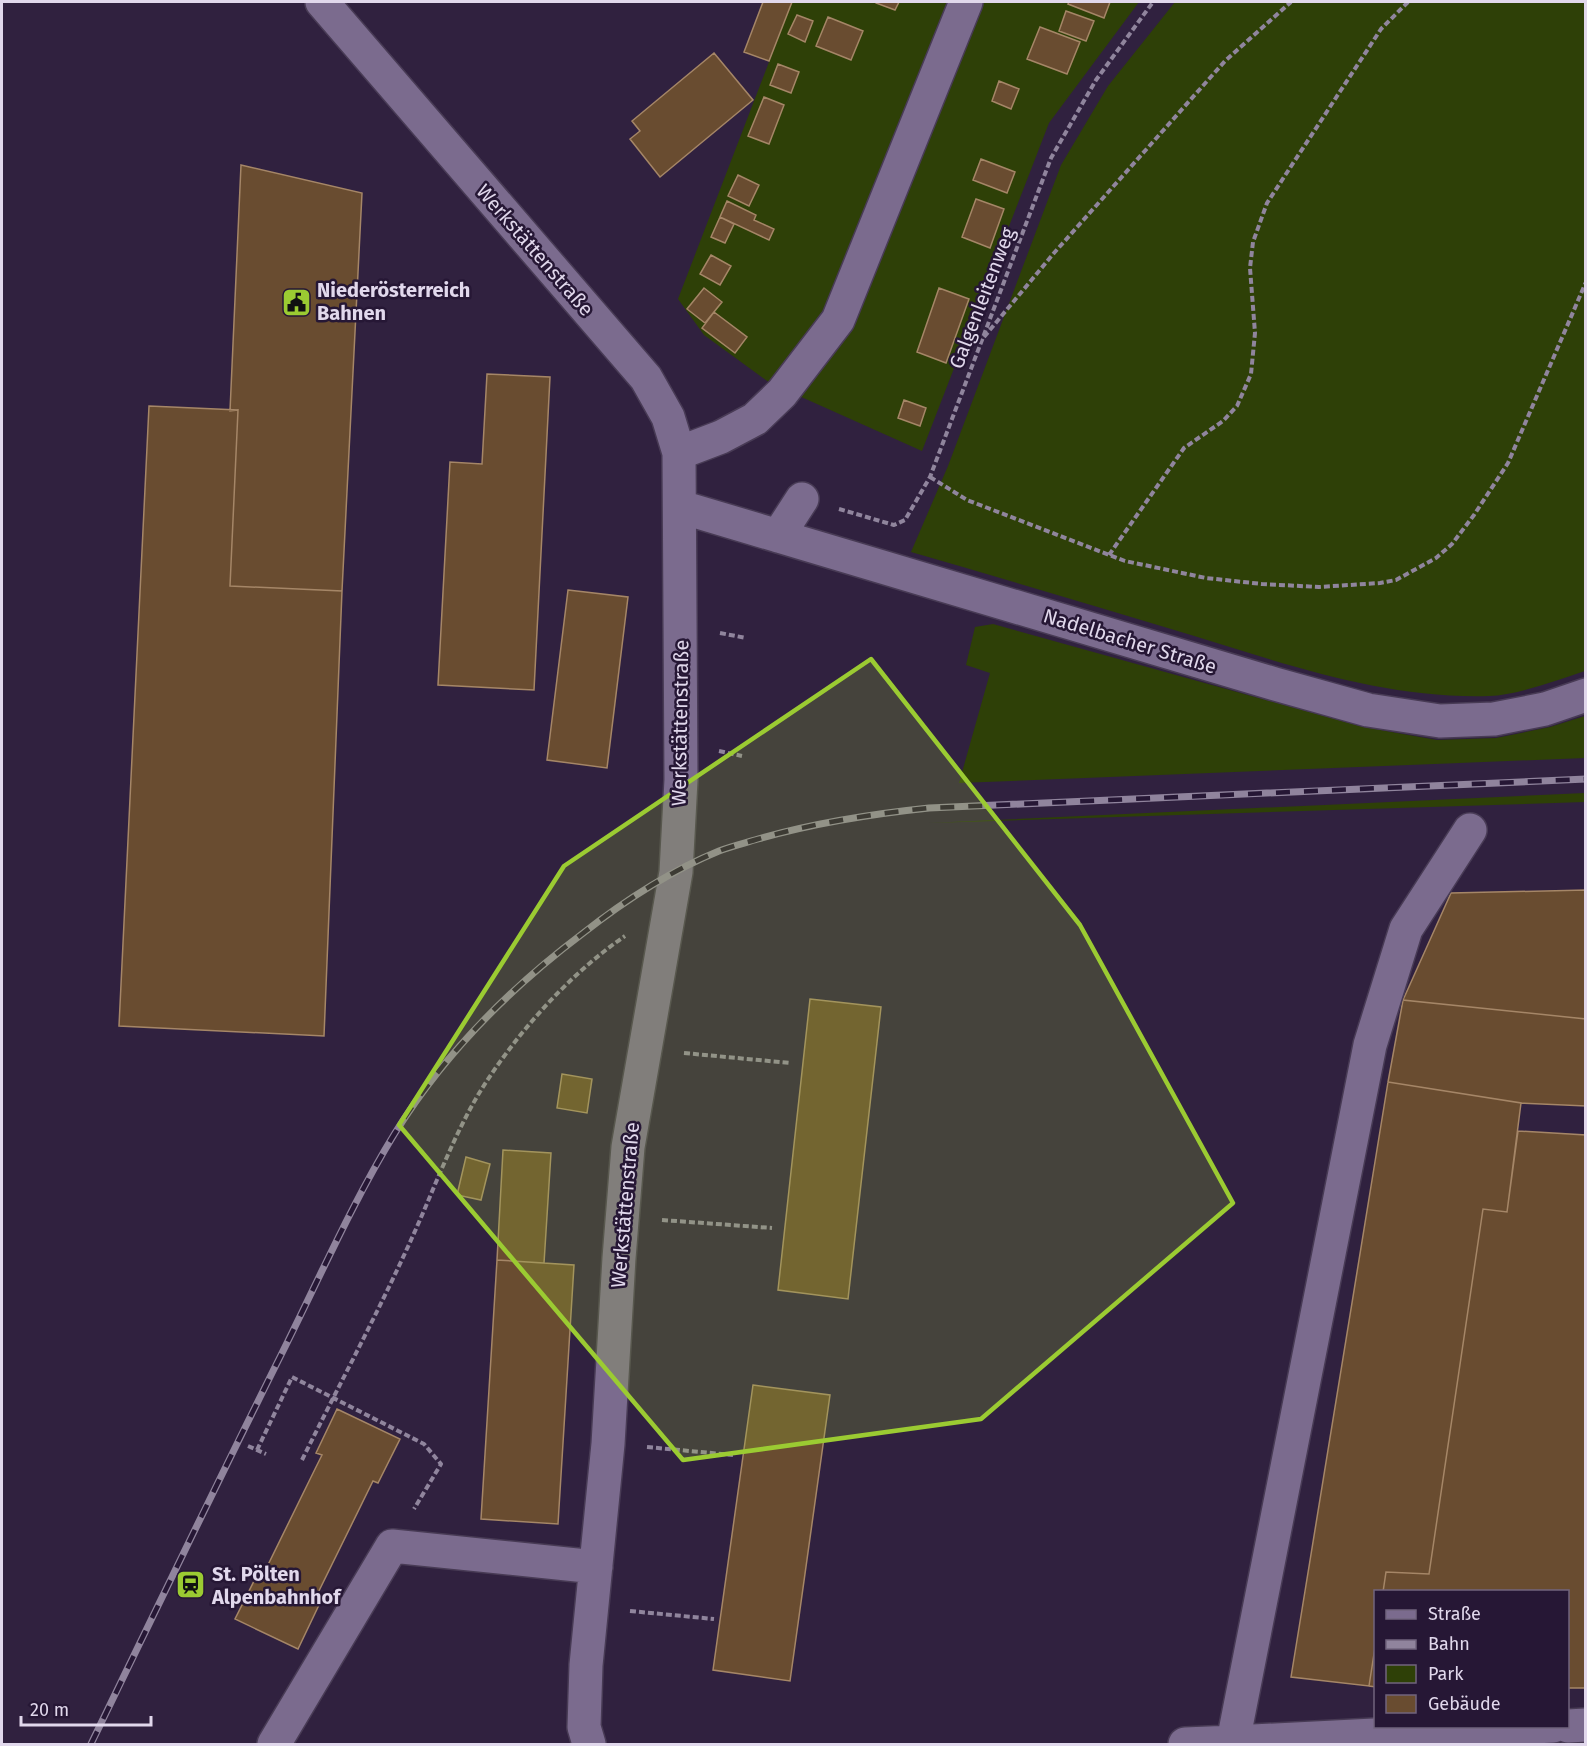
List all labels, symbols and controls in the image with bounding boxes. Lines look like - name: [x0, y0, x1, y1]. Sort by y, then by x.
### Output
- street label: Werkstättenstraße: [471, 179, 599, 321]
- street label: Galgenleitenweg: [944, 223, 1020, 372]
- place label: Niederösterreich Bahnen: [317, 278, 470, 325]
- public building icon: Niederösterreich Bahnen: [280, 286, 312, 318]
- street label: Nadelbacher Straße: [1041, 603, 1219, 679]
- street label: Werkstättenstraße: [667, 640, 693, 806]
- street label: Werkstättenstraße: [606, 1121, 644, 1289]
- place label: St. Pölten Alpenbahnhof: [211, 1562, 342, 1609]
- station icon: St. Pölten Alpenbahnhof: [175, 1569, 207, 1601]
- legend: [1374, 1590, 1569, 1728]
- text: Straße: [1428, 1603, 1481, 1625]
- text: Bahn: [1428, 1633, 1470, 1655]
- text: Park: [1428, 1663, 1464, 1685]
- scale bar: [21, 1689, 152, 1727]
- text: Gebäude: [1428, 1693, 1501, 1715]
- text: 20 m: [30, 1699, 69, 1721]

